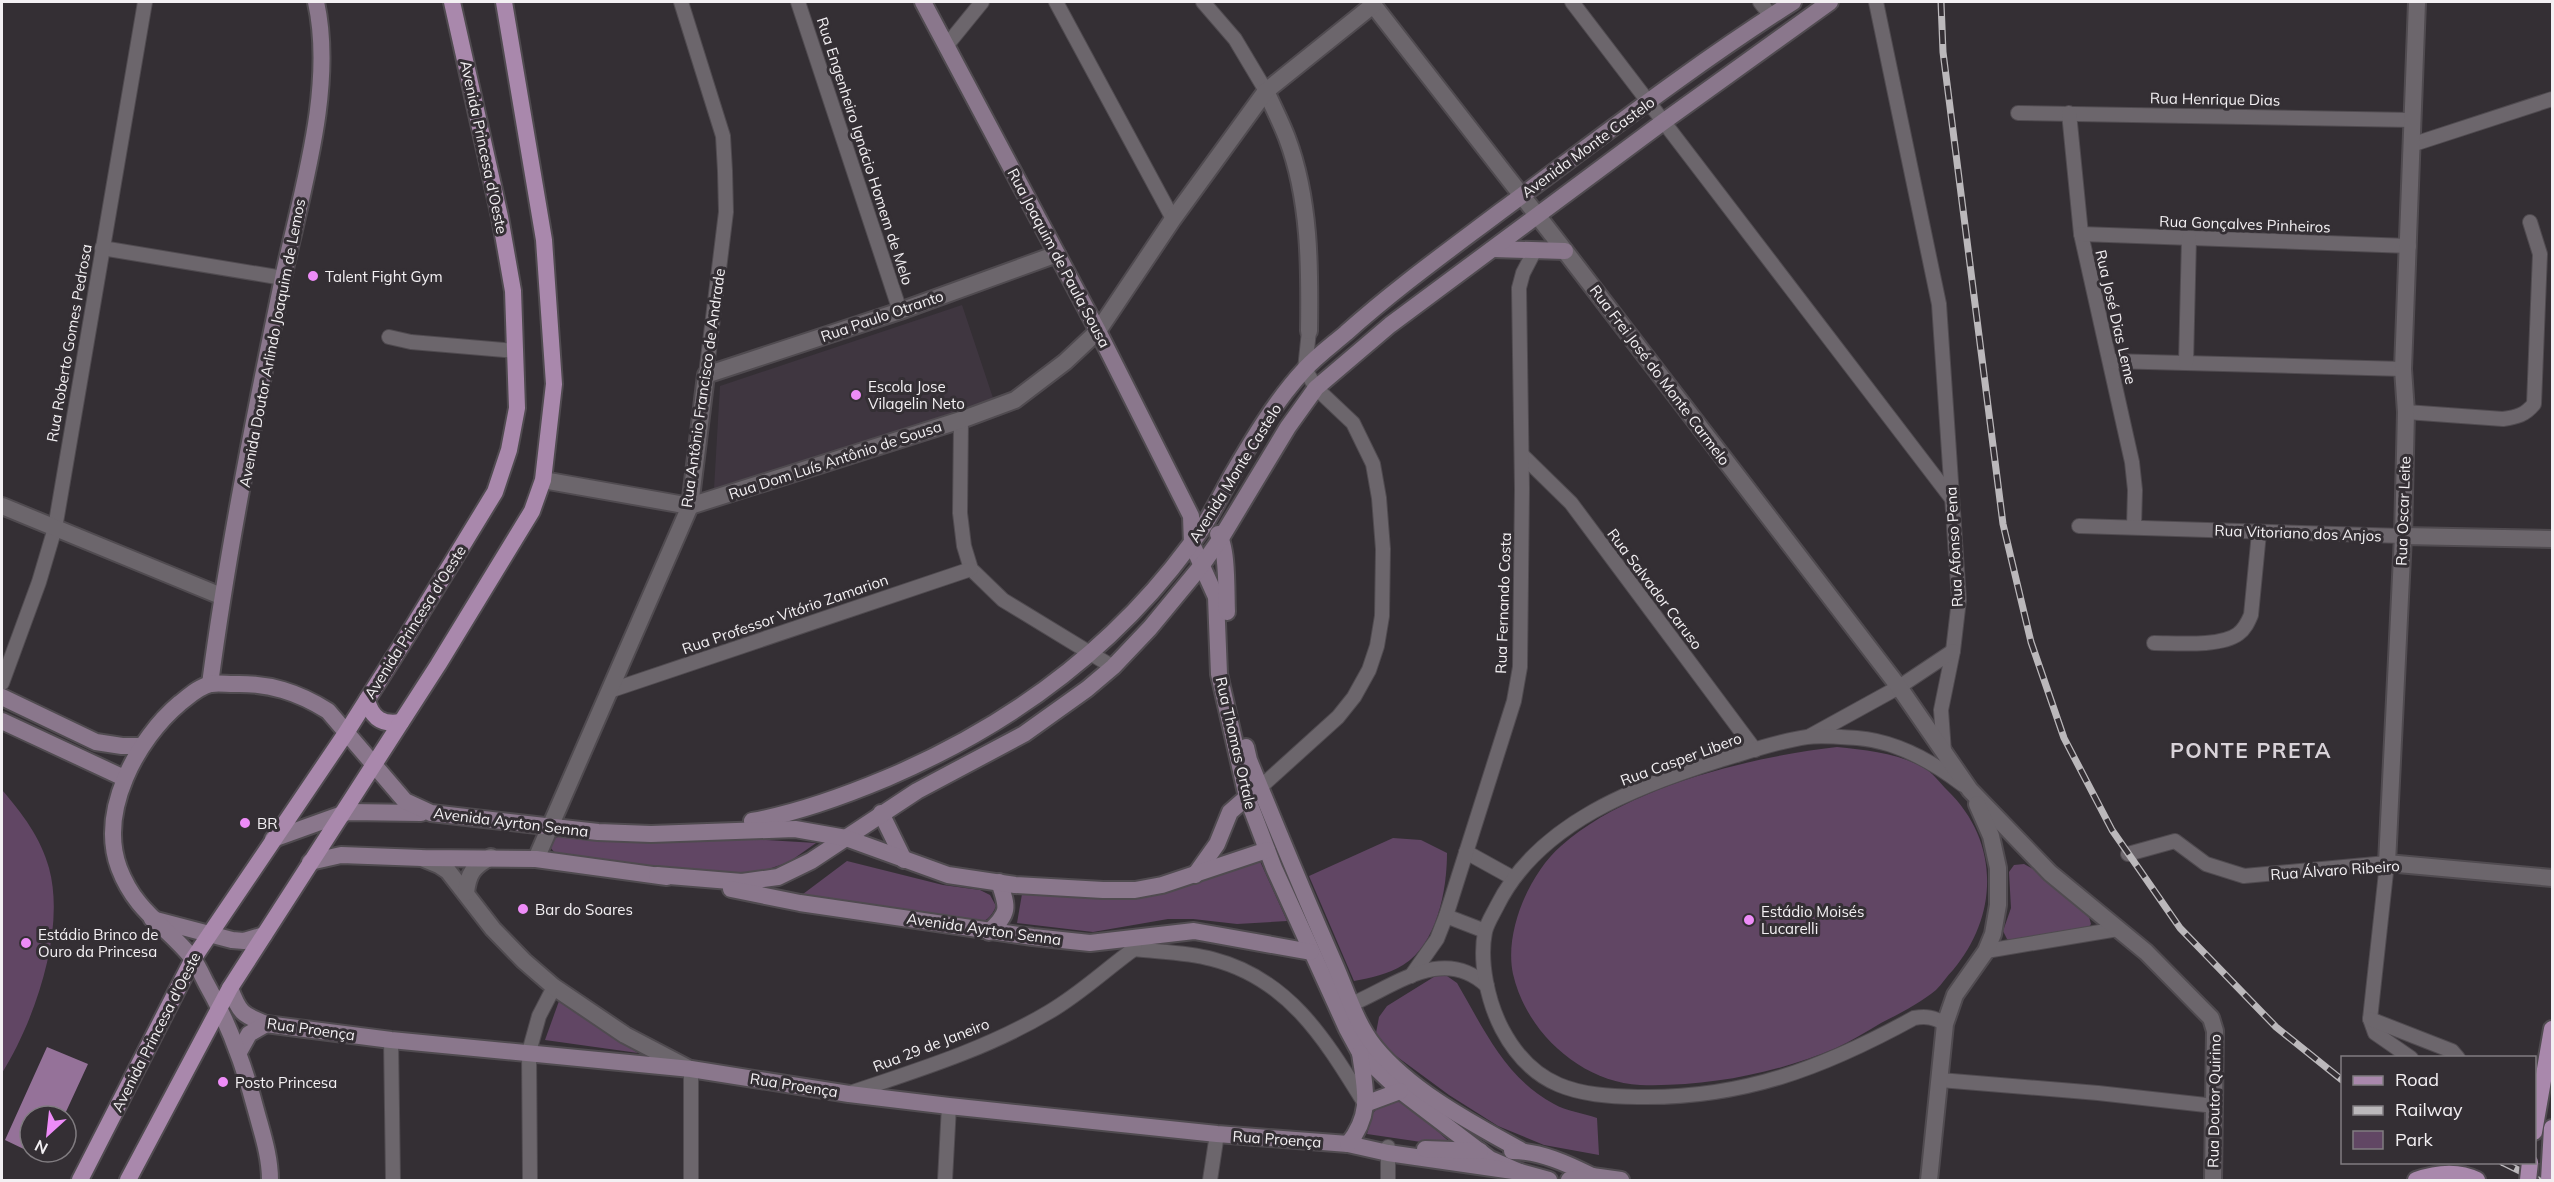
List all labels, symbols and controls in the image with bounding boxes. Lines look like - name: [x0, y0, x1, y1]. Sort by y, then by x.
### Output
- street label: Rua Engenheiro Ignácio Homem de Melo: [813, 15, 917, 287]
- street label: Avenida Princesa d'Oeste: [456, 59, 512, 235]
- street label: Rua Henrique Dias: [2150, 88, 2280, 110]
- street label: Avenida Monte Castelo: [1518, 92, 1658, 202]
- street label: Rua Joaquim de Paula Sousa: [1004, 165, 1114, 351]
- street label: Avenida Doutor Arlindo Joaquim de Lemos: [235, 197, 309, 489]
- street label: Rua Gonçalves Pinheiros: [2159, 212, 2331, 236]
- street label: Rua Roberto Gomes Pedrosa: [42, 243, 96, 443]
- street label: Rua José Dias Leme: [2091, 248, 2141, 386]
- place label: Talent Fight Gym: [325, 267, 443, 286]
- street label: Rua Antônio Francisco de Andrade: [677, 267, 729, 509]
- marker: Talent Fight Gym: [306, 269, 320, 283]
- street label: Rua Frei José do Monte Carmelo: [1586, 281, 1734, 469]
- street label: Rua Paulo Otranto: [818, 286, 946, 346]
- place label: Escola Jose Vilagelin Neto: [868, 377, 965, 413]
- marker: Escola Jose Vilagelin Neto: [849, 388, 863, 402]
- street label: Avenida Monte Castelo: [1184, 400, 1286, 546]
- street label: Rua Dom Luís Antônio de Sousa: [726, 417, 944, 503]
- street label: Rua Oscar Leite: [2392, 456, 2414, 566]
- street label: Rua Afonso Pena: [1941, 486, 1967, 608]
- street label: Rua Vitoriano dos Anjos: [2214, 521, 2382, 545]
- street label: Rua Salvador Caruso: [1603, 525, 1707, 653]
- street label: Rua Fernando Costa: [1491, 532, 1515, 674]
- street label: Avenida Princesa d'Oeste: [360, 542, 470, 702]
- street label: Rua Professor Vitório Zamarion: [679, 570, 891, 658]
- street label: Rua Thomas Ortale: [1212, 675, 1260, 811]
- street label: Rua Casper Libero: [1618, 728, 1744, 790]
- district label: PONTE PRETA: [2170, 737, 2332, 763]
- street label: Avenida Ayrton Senna: [432, 803, 590, 841]
- place label: BR: [257, 814, 278, 833]
- marker: BR: [238, 816, 252, 830]
- street label: Rua Álvaro Ribeiro: [2270, 856, 2400, 884]
- place label: Bar do Soares: [535, 900, 633, 919]
- marker: Bar do Soares: [516, 902, 530, 916]
- place label: Estádio Moisés Lucarelli: [1761, 902, 1864, 938]
- street label: Avenida Ayrton Senna: [905, 909, 1063, 949]
- marker: Estádio Moisés Lucarelli: [1742, 913, 1756, 927]
- place label: Estádio Brinco de Ouro da Princesa: [38, 925, 158, 961]
- marker: Estádio Brinco de Ouro da Princesa: [19, 936, 33, 950]
- street label: Avenida Princesa d'Oeste: [107, 949, 205, 1115]
- street label: Rua Proença: [266, 1013, 356, 1045]
- street label: Rua 29 de Janeiro: [870, 1014, 992, 1076]
- street label: Rua Doutor Quirino: [2203, 1034, 2225, 1168]
- legend: [2341, 1056, 2536, 1164]
- text: Road: [2395, 1068, 2439, 1091]
- street label: Rua Proença: [749, 1069, 839, 1101]
- place label: Posto Princesa: [235, 1073, 337, 1092]
- marker: Posto Princesa: [216, 1075, 230, 1089]
- text: Railway: [2395, 1098, 2463, 1121]
- north arrow: [18, 1104, 78, 1164]
- street label: Rua Proença: [1232, 1126, 1322, 1152]
- text: Park: [2395, 1128, 2434, 1151]
- text: N: [31, 1136, 51, 1159]

